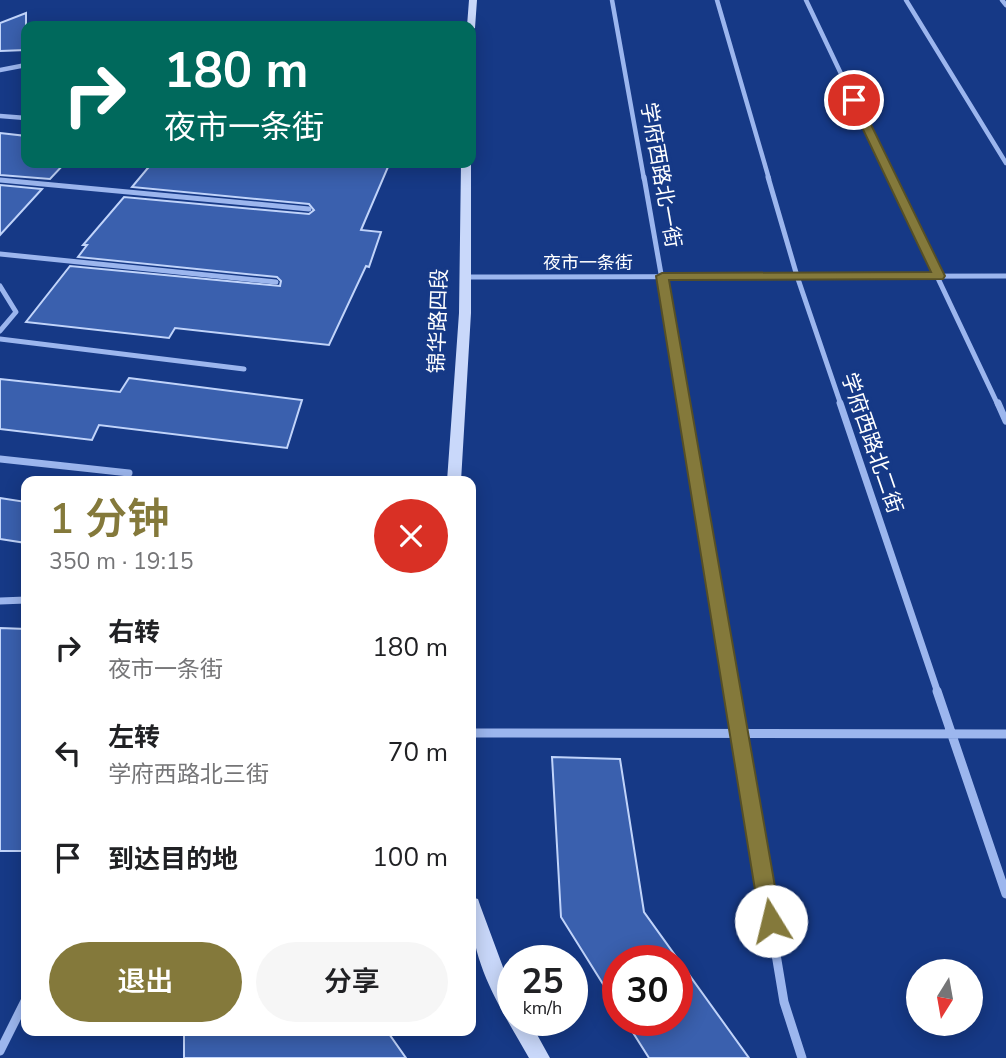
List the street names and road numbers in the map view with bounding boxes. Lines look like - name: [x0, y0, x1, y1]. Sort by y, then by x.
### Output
- street label: 学府西路北一街: [634, 100, 688, 250]
- street label: 夜市一条街: [543, 251, 633, 275]
- street label: 锦华路四段: [422, 268, 454, 374]
- street label: 学府西路北二街: [835, 369, 909, 517]

